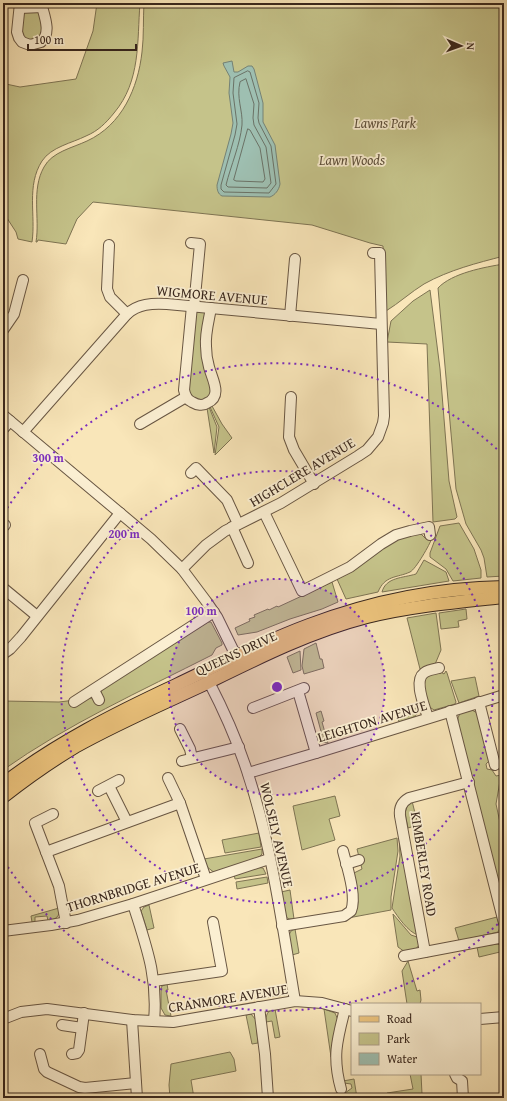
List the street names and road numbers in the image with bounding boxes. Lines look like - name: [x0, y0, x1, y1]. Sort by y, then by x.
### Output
- street label: WIGMORE AVENUE: [155, 280, 269, 310]
- street label: HIGHCLERE AVENUE: [245, 433, 359, 511]
- street label: QUEENS DRIVE: [192, 625, 280, 681]
- street label: LEIGHTON AVENUE: [315, 695, 429, 747]
- street label: WOLSELY AVENUE: [255, 780, 299, 890]
- street label: KIMBERLEY ROAD: [406, 810, 442, 918]
- street label: THORNBRIDGE AVENUE: [64, 857, 202, 917]
- street label: CRANMORE AVENUE: [167, 979, 289, 1017]

